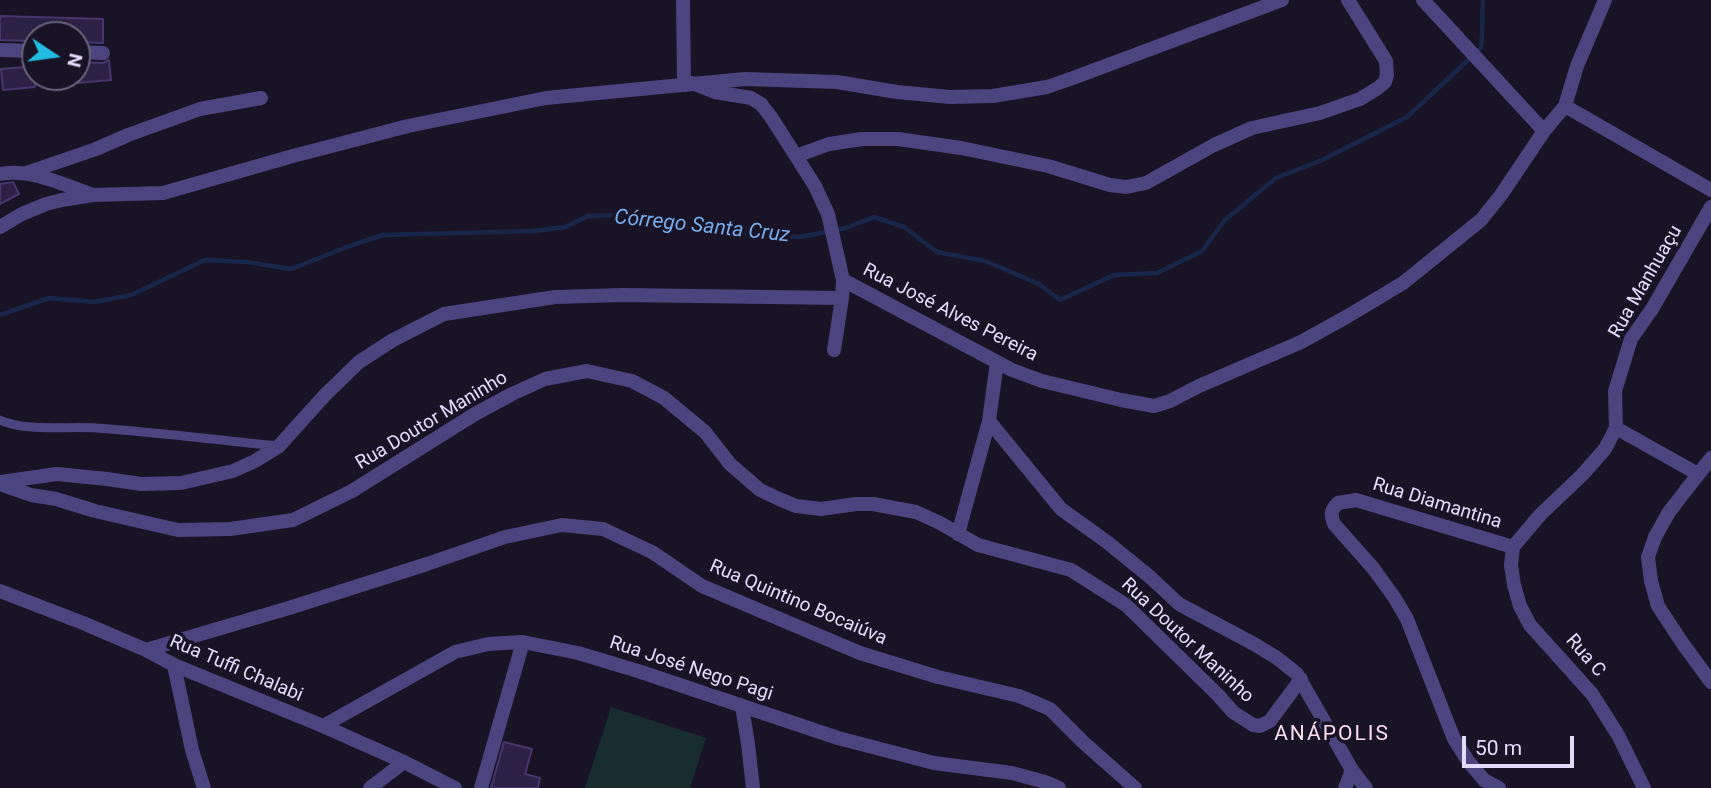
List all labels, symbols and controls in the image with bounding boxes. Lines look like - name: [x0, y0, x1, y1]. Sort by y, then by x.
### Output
- north arrow: [21, 21, 91, 91]
- text: N: [62, 51, 88, 70]
- water label: Córrego Santa Cruz: [613, 205, 791, 249]
- street label: Rua Manhuaçu: [1605, 222, 1687, 342]
- street label: Rua José Alves Pereira: [859, 259, 1041, 367]
- street label: Rua Doutor Maninho: [352, 367, 512, 475]
- street label: Rua Diamantina: [1370, 474, 1504, 534]
- street label: Rua Quintino Bocaiúva: [706, 555, 890, 651]
- street label: Rua Doutor Maninho: [1116, 574, 1258, 708]
- street label: Rua C: [1560, 630, 1610, 682]
- street label: Rua Tuffi Chalabi: [166, 631, 306, 707]
- street label: Rua José Nego Pagi: [606, 632, 776, 706]
- district label: ANÁPOLIS: [1275, 722, 1389, 748]
- scale bar: [1466, 722, 1578, 766]
- text: 50 m: [1475, 736, 1522, 760]

